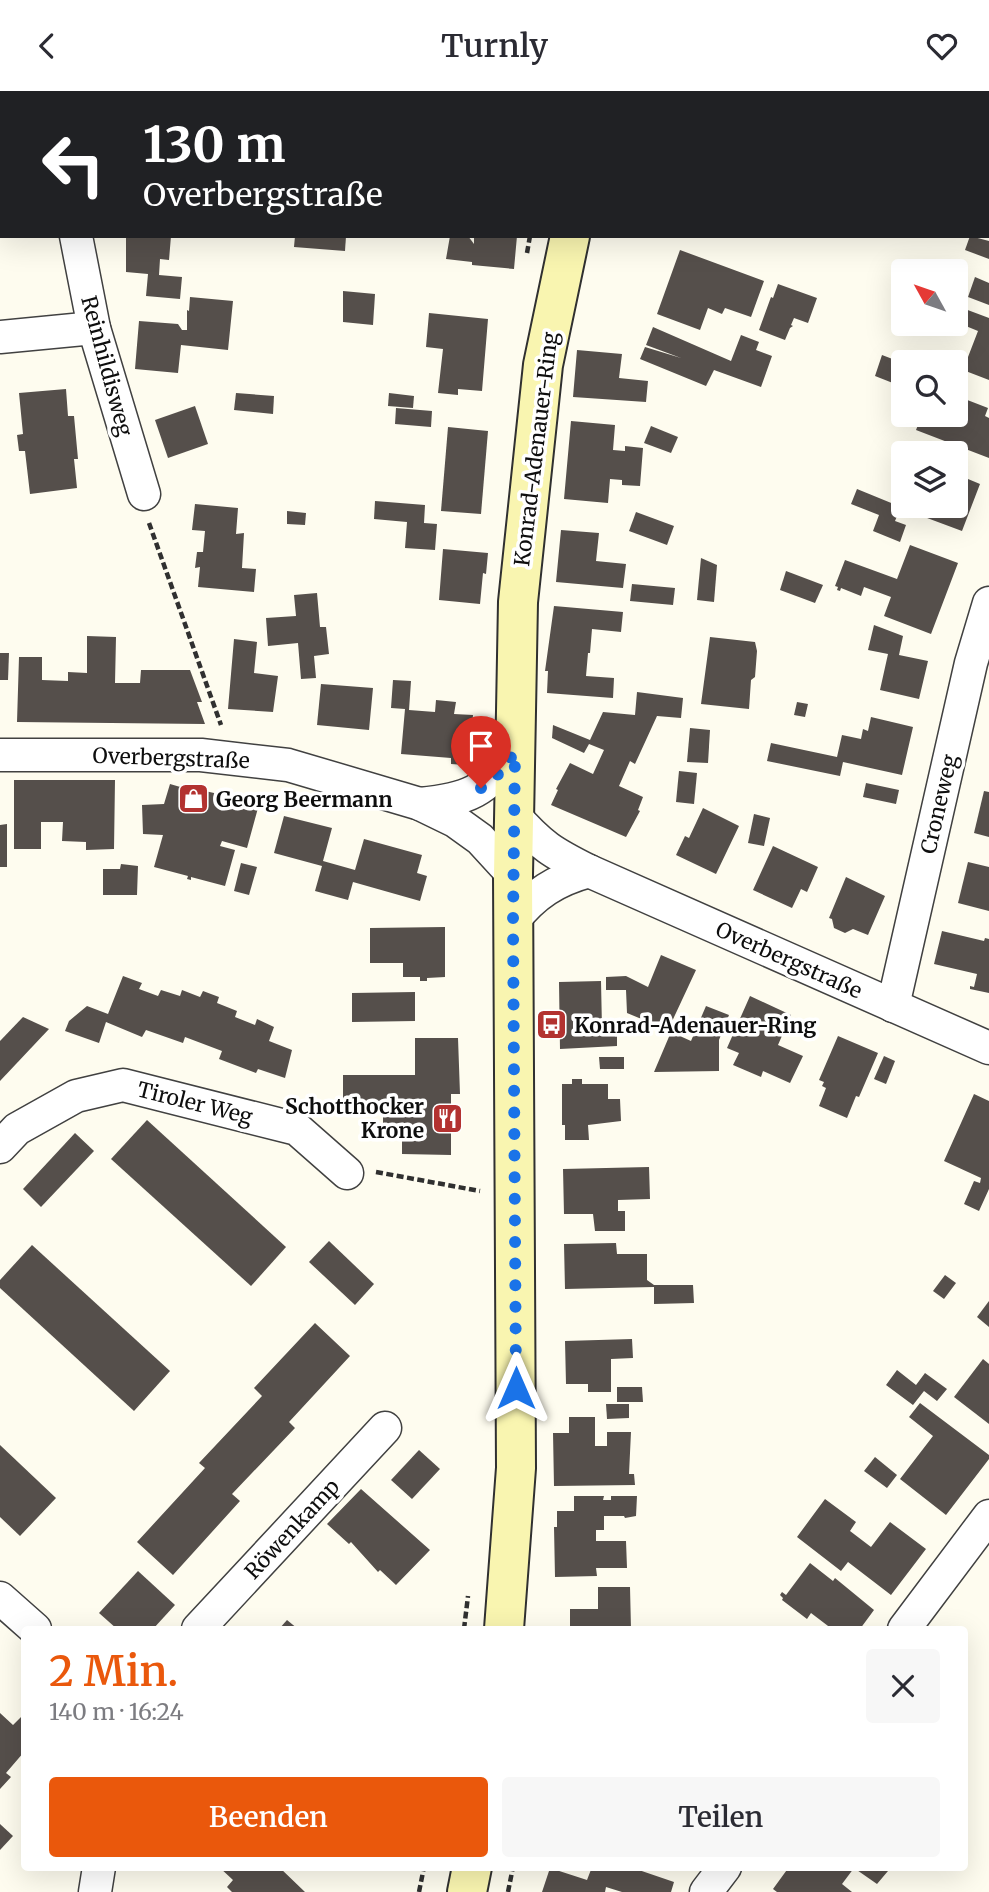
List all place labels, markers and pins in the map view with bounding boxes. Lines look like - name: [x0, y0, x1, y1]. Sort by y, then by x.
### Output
- pin: [451, 716, 511, 788]
- shop icon: Georg Beermann: [176, 782, 210, 816]
- place label: Georg Beermann: [216, 786, 392, 813]
- bus stop icon: Konrad-Adenauer-Ring: [534, 1008, 568, 1042]
- place label: Konrad-Adenauer-Ring: [574, 1012, 817, 1039]
- place label: Schotthocker Krone: [285, 1093, 424, 1144]
- restaurant icon: Schotthocker Krone: [430, 1101, 464, 1135]

